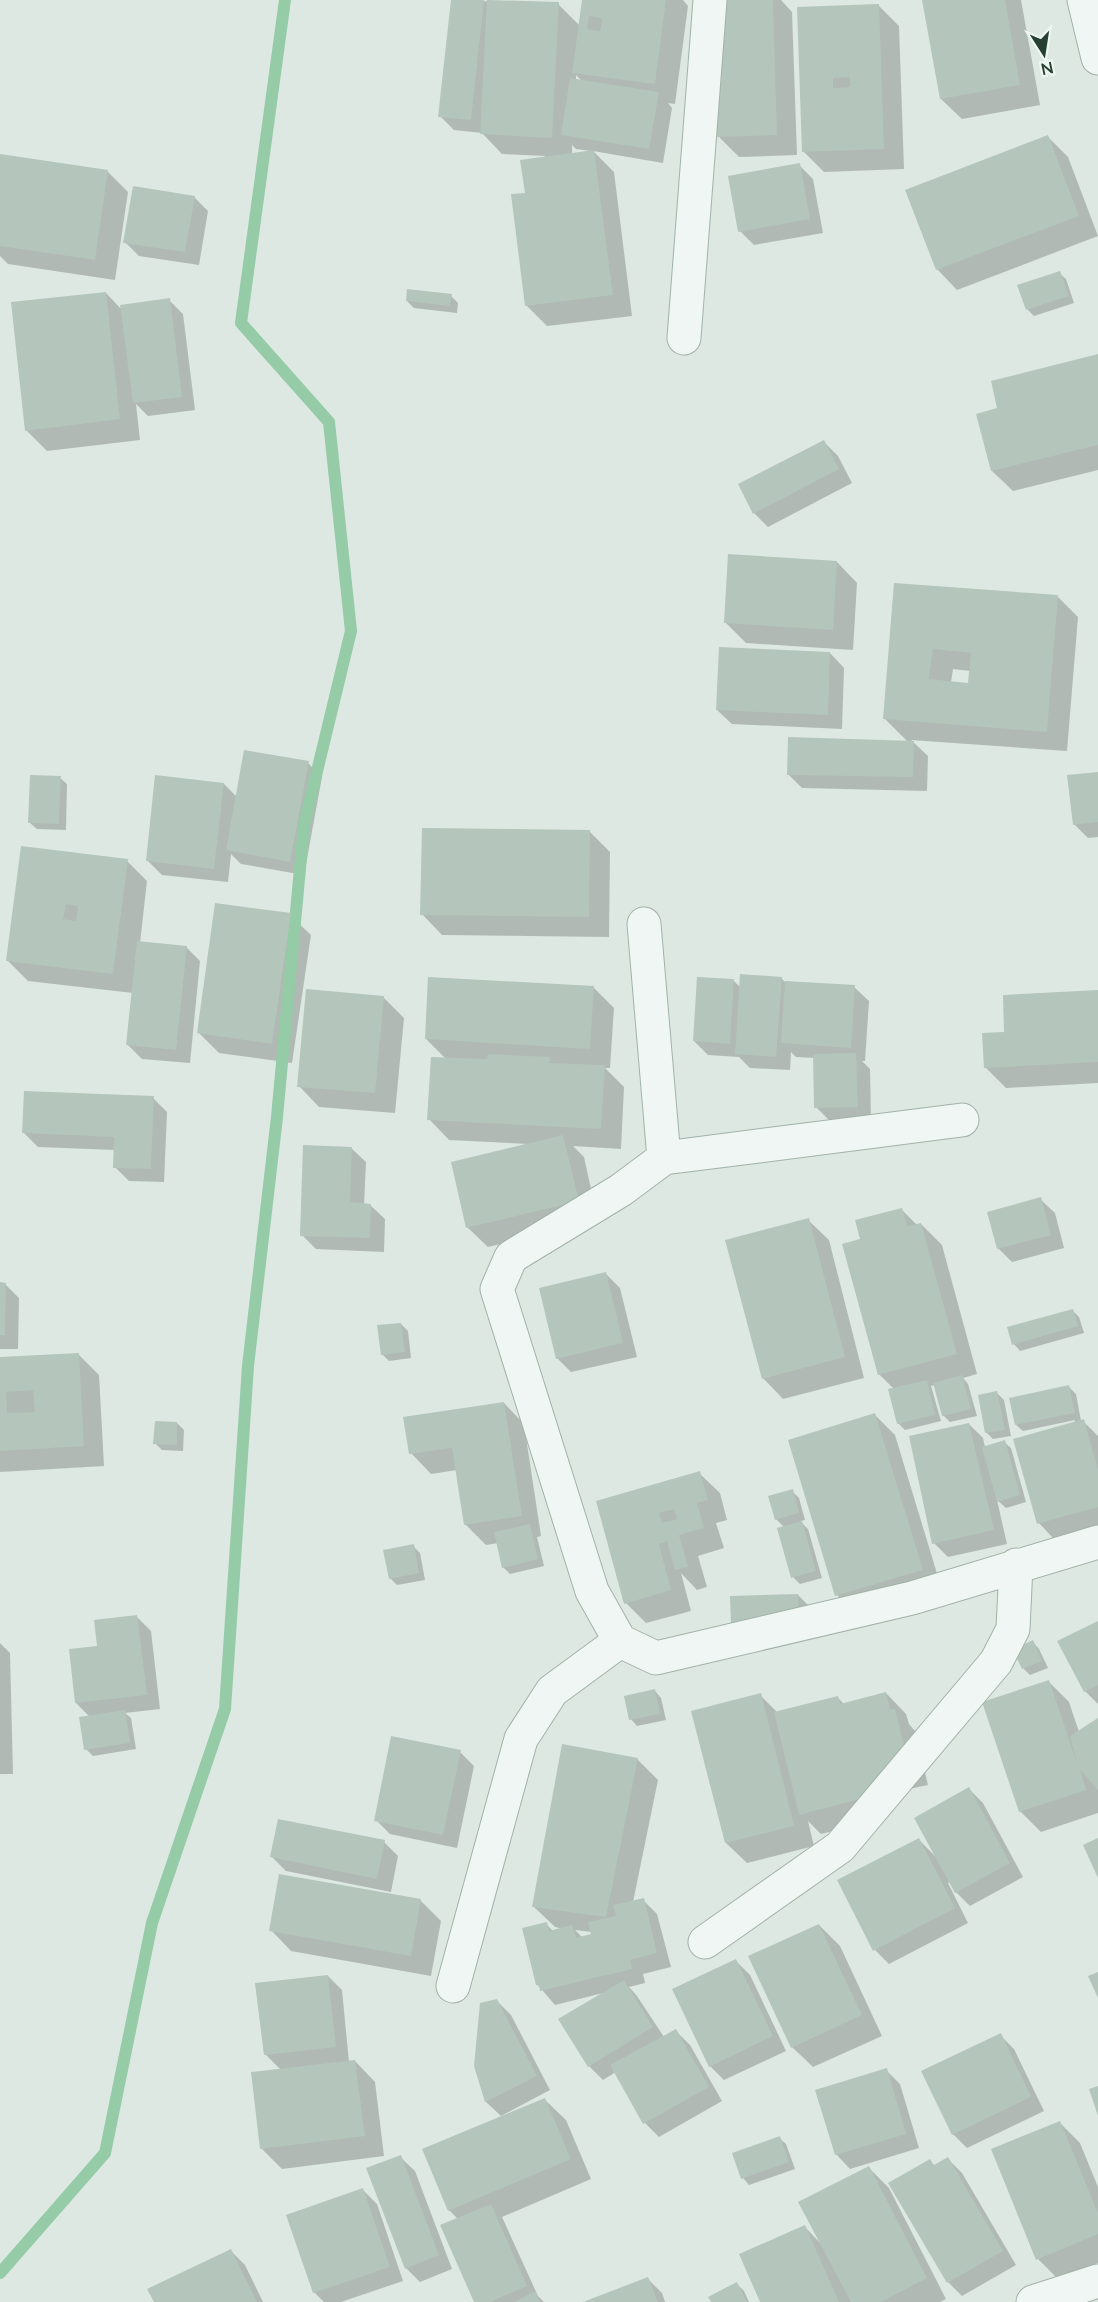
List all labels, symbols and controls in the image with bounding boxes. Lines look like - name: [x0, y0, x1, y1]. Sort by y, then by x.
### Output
- north arrow: [1014, 24, 1074, 84]
- text: N: [1039, 59, 1055, 80]

